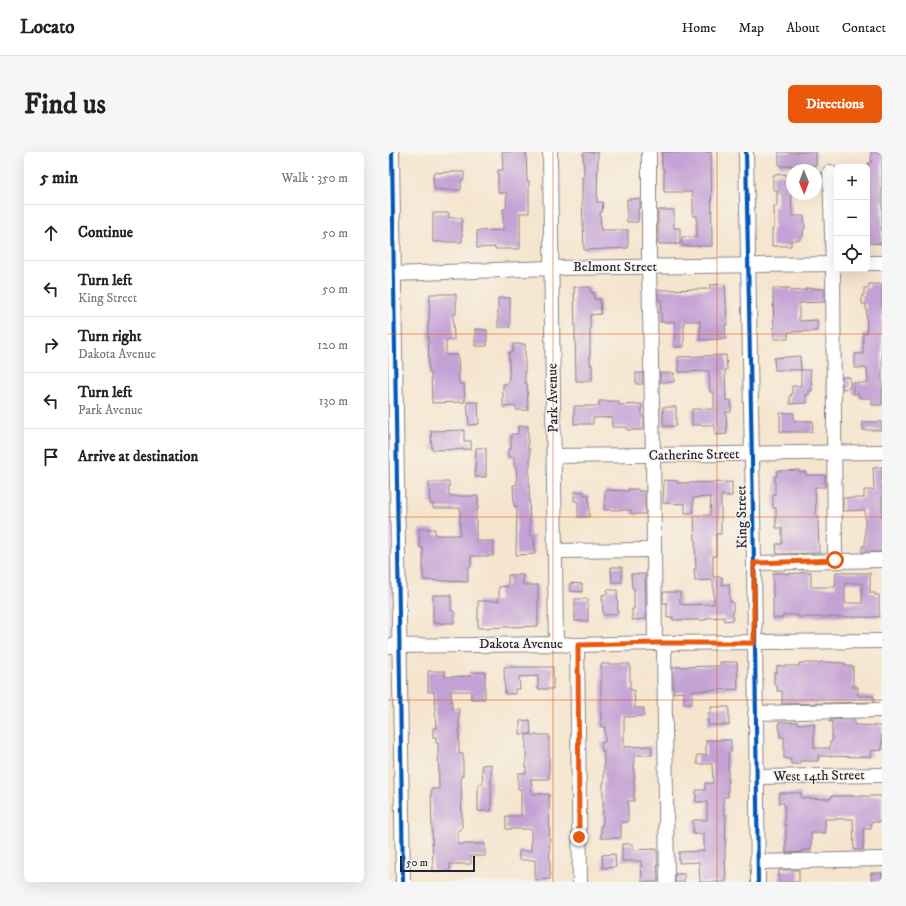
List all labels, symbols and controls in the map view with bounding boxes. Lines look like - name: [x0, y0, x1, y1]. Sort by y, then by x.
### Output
- text: Locato: [20, 16, 75, 39]
- text: Home: [682, 19, 716, 37]
- text: Map: [738, 19, 764, 37]
- text: About: [786, 19, 820, 37]
- text: Contact: [842, 19, 886, 37]
- button: Directions: [788, 85, 882, 123]
- text: Find us: [24, 87, 106, 122]
- north arrow: [786, 164, 822, 200]
- map controls: [834, 164, 870, 272]
- button: +: [834, 164, 870, 200]
- text: 5 min: [40, 167, 78, 189]
- text: Walk · 350 m: [281, 170, 348, 186]
- button: −: [834, 200, 870, 236]
- icon: ahead: [40, 222, 62, 244]
- text: Continue: [78, 223, 133, 242]
- text: 50 m: [322, 225, 348, 241]
- button: locate: [834, 236, 870, 272]
- street label: Belmont Street: [573, 258, 658, 276]
- text: Turn left: [78, 271, 132, 290]
- icon: left: [40, 278, 62, 300]
- text: 50 m: [322, 281, 348, 297]
- text: King Street: [78, 290, 137, 306]
- text: Turn right: [78, 327, 141, 346]
- icon: right: [40, 334, 62, 356]
- text: 120 m: [317, 337, 348, 353]
- text: Dakota Avenue: [78, 346, 156, 362]
- street label: Park Avenue: [543, 363, 563, 433]
- text: Turn left: [78, 383, 132, 402]
- icon: left: [40, 390, 62, 412]
- text: 130 m: [319, 393, 348, 409]
- text: Park Avenue: [78, 402, 143, 418]
- street label: Catherine Street: [648, 445, 740, 465]
- icon: arrive: [40, 446, 62, 468]
- text: Arrive at destination: [78, 447, 198, 466]
- street label: King Street: [732, 484, 752, 549]
- route start: [826, 551, 844, 569]
- street label: Dakota Avenue: [479, 635, 563, 653]
- street label: West 14th Street: [772, 766, 865, 786]
- route end: [570, 828, 588, 846]
- scale bar: [400, 854, 475, 873]
- text: 50 m: [406, 856, 428, 870]

